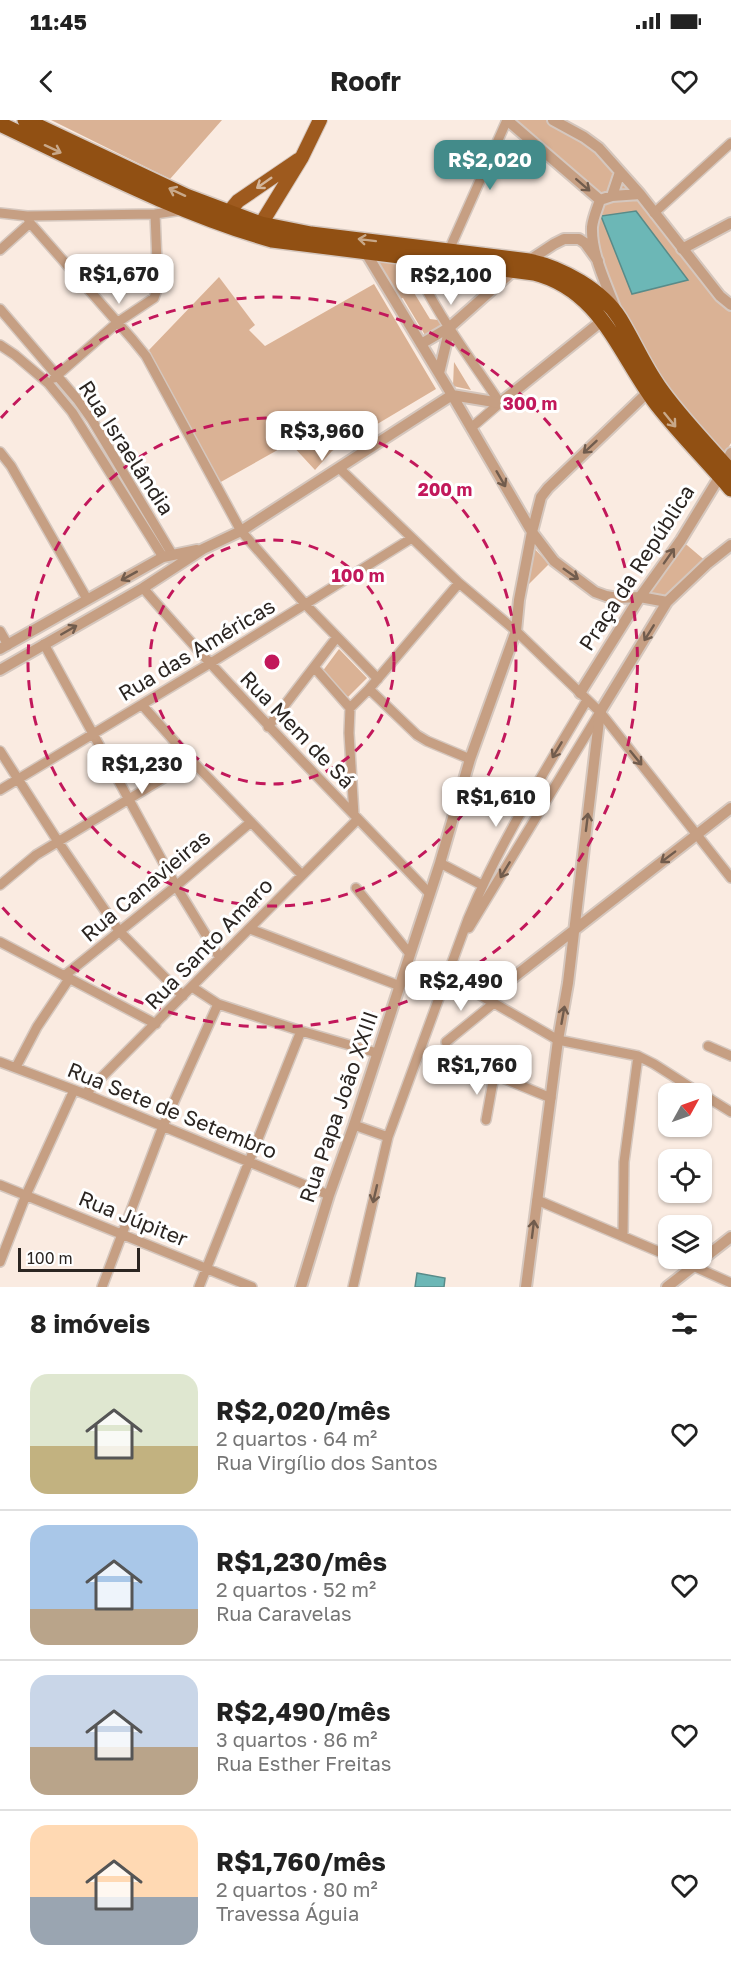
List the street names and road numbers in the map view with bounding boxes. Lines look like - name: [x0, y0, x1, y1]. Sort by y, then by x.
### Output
- street label: Rua Israelândia: [74, 375, 180, 520]
- street label: Praça da República: [573, 480, 700, 655]
- street label: Rua das Américas: [114, 592, 279, 706]
- street label: Rua Mem de Sá: [235, 665, 360, 794]
- street label: Rua Canavieiras: [76, 824, 215, 947]
- street label: Rua Santo Amaro: [139, 872, 278, 1015]
- street label: Rua Papa João XXIII: [293, 1008, 383, 1206]
- street label: Rua Sete de Setembro: [64, 1056, 281, 1164]
- street label: Rua Júpiter: [75, 1184, 192, 1252]

